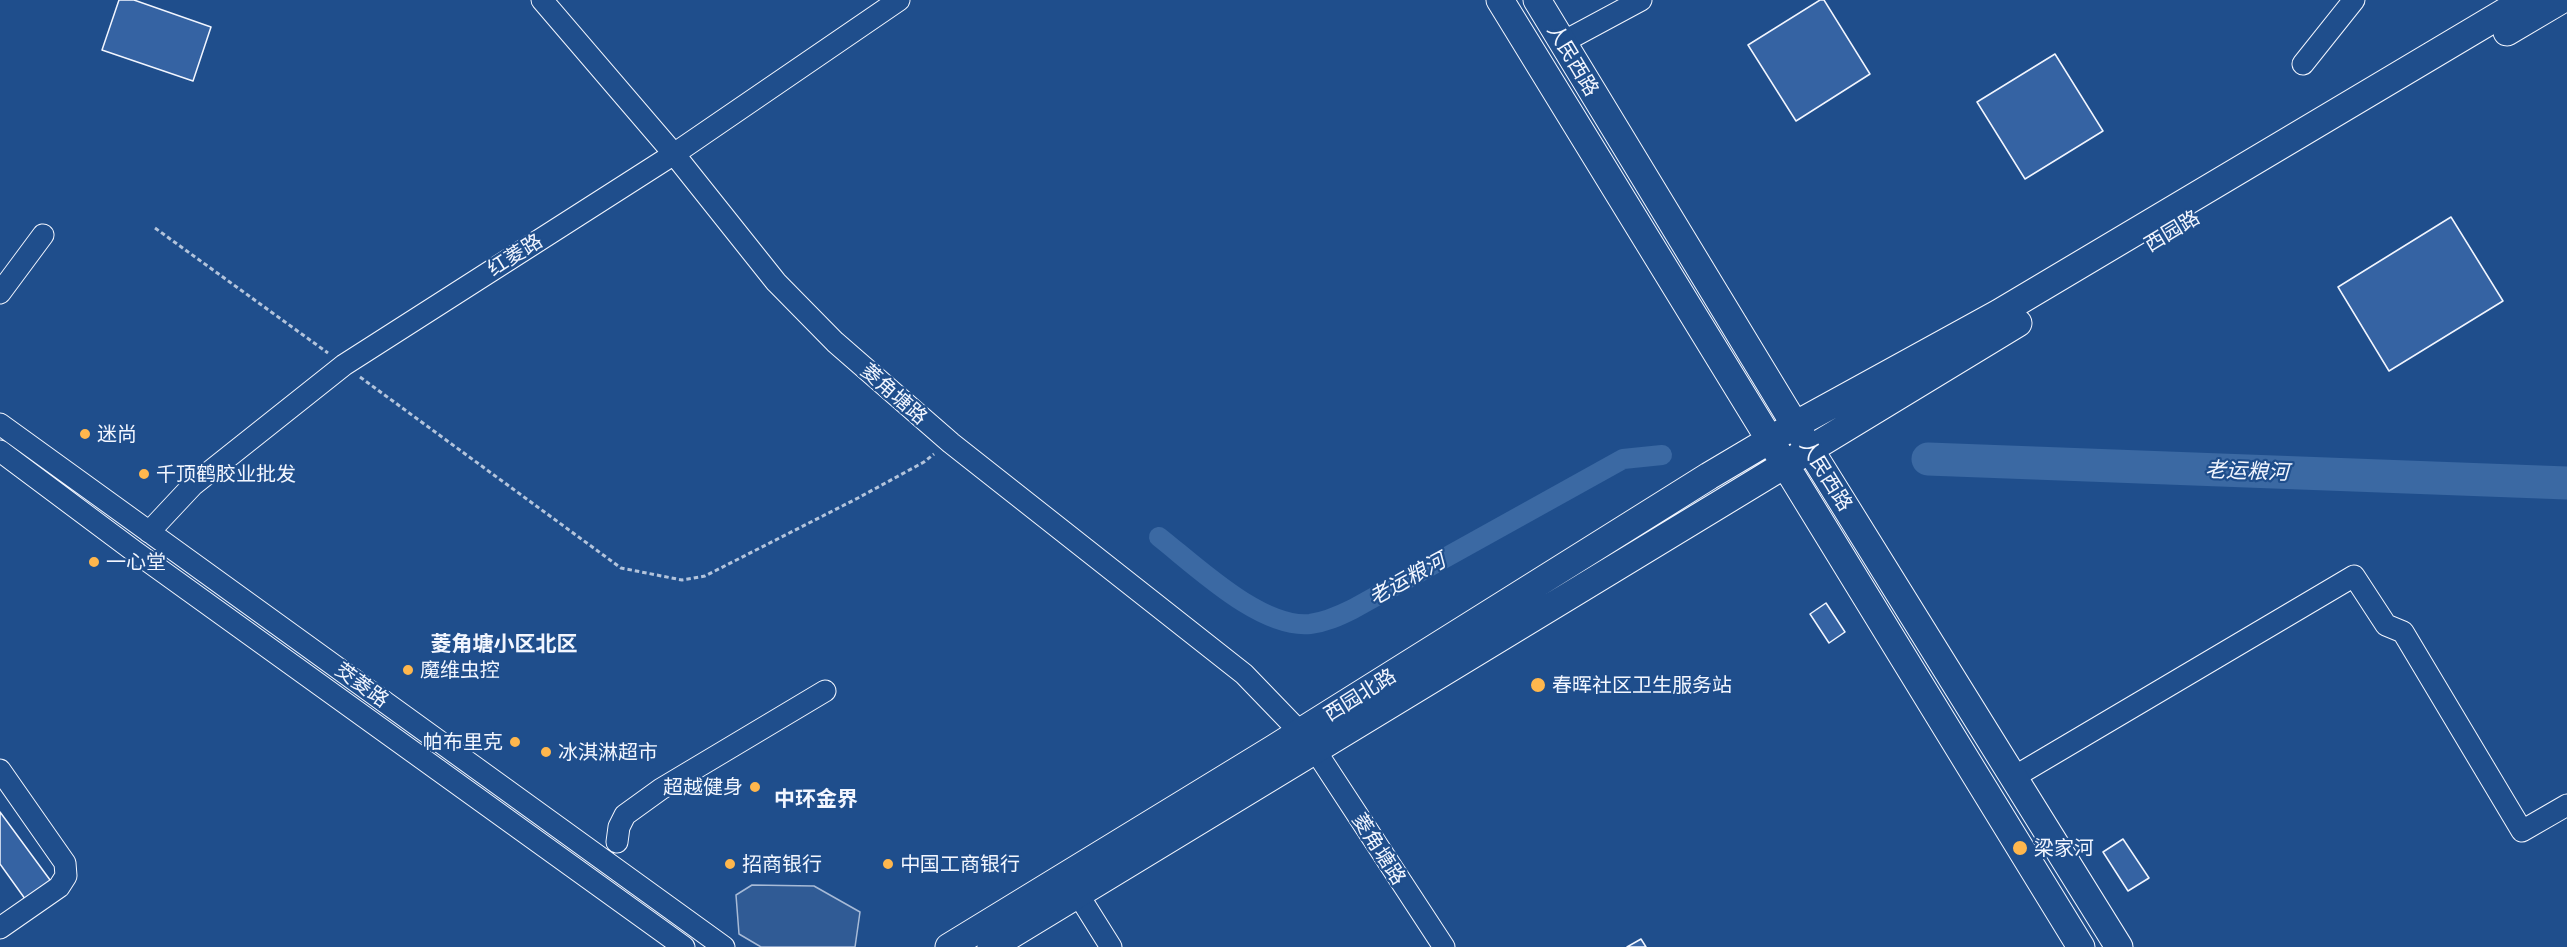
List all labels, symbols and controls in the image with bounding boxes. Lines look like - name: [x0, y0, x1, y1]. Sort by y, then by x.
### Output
- street label: 人民西路: [1542, 20, 1604, 100]
- street label: 西园路: [2140, 205, 2204, 257]
- street label: 红菱路: [483, 229, 547, 281]
- street label: 菱角塘路: [856, 359, 932, 429]
- place label: 迷尚: [97, 422, 137, 446]
- marker: 迷尚: [78, 427, 92, 441]
- street label: 人民西路: [1795, 435, 1857, 515]
- water label: 老运粮河: [2205, 457, 2289, 485]
- place label: 千顶鹤胶业批发: [156, 462, 296, 486]
- marker: 千顶鹤胶业批发: [137, 467, 151, 481]
- water label: 老运粮河: [1364, 548, 1450, 610]
- place label: 一心堂: [106, 550, 166, 574]
- marker: 一心堂: [87, 555, 101, 569]
- district label: 菱角塘小区北区: [431, 631, 577, 657]
- street label: 茭菱路: [331, 658, 393, 712]
- place label: 魔维虫控: [420, 658, 500, 682]
- marker: 魔维虫控: [401, 663, 415, 677]
- street label: 西园北路: [1320, 664, 1400, 726]
- place label: 春晖社区卫生服务站: [1552, 673, 1732, 697]
- marker: 春晖社区卫生服务站: [1529, 676, 1547, 694]
- place label: 帕布里克: [423, 730, 503, 754]
- marker: 帕布里克: [508, 735, 522, 749]
- place label: 冰淇淋超市: [558, 740, 658, 764]
- marker: 冰淇淋超市: [539, 745, 553, 759]
- place label: 超越健身: [663, 775, 743, 799]
- marker: 超越健身: [748, 780, 762, 794]
- district label: 中环金界: [774, 786, 858, 812]
- street label: 菱角塘路: [1347, 809, 1411, 889]
- place label: 梁家河: [2034, 836, 2094, 860]
- marker: 梁家河: [2011, 839, 2029, 857]
- place label: 招商银行: [742, 852, 822, 876]
- place label: 中国工商银行: [900, 852, 1020, 876]
- marker: 招商银行: [723, 857, 737, 871]
- marker: 中国工商银行: [881, 857, 895, 871]

